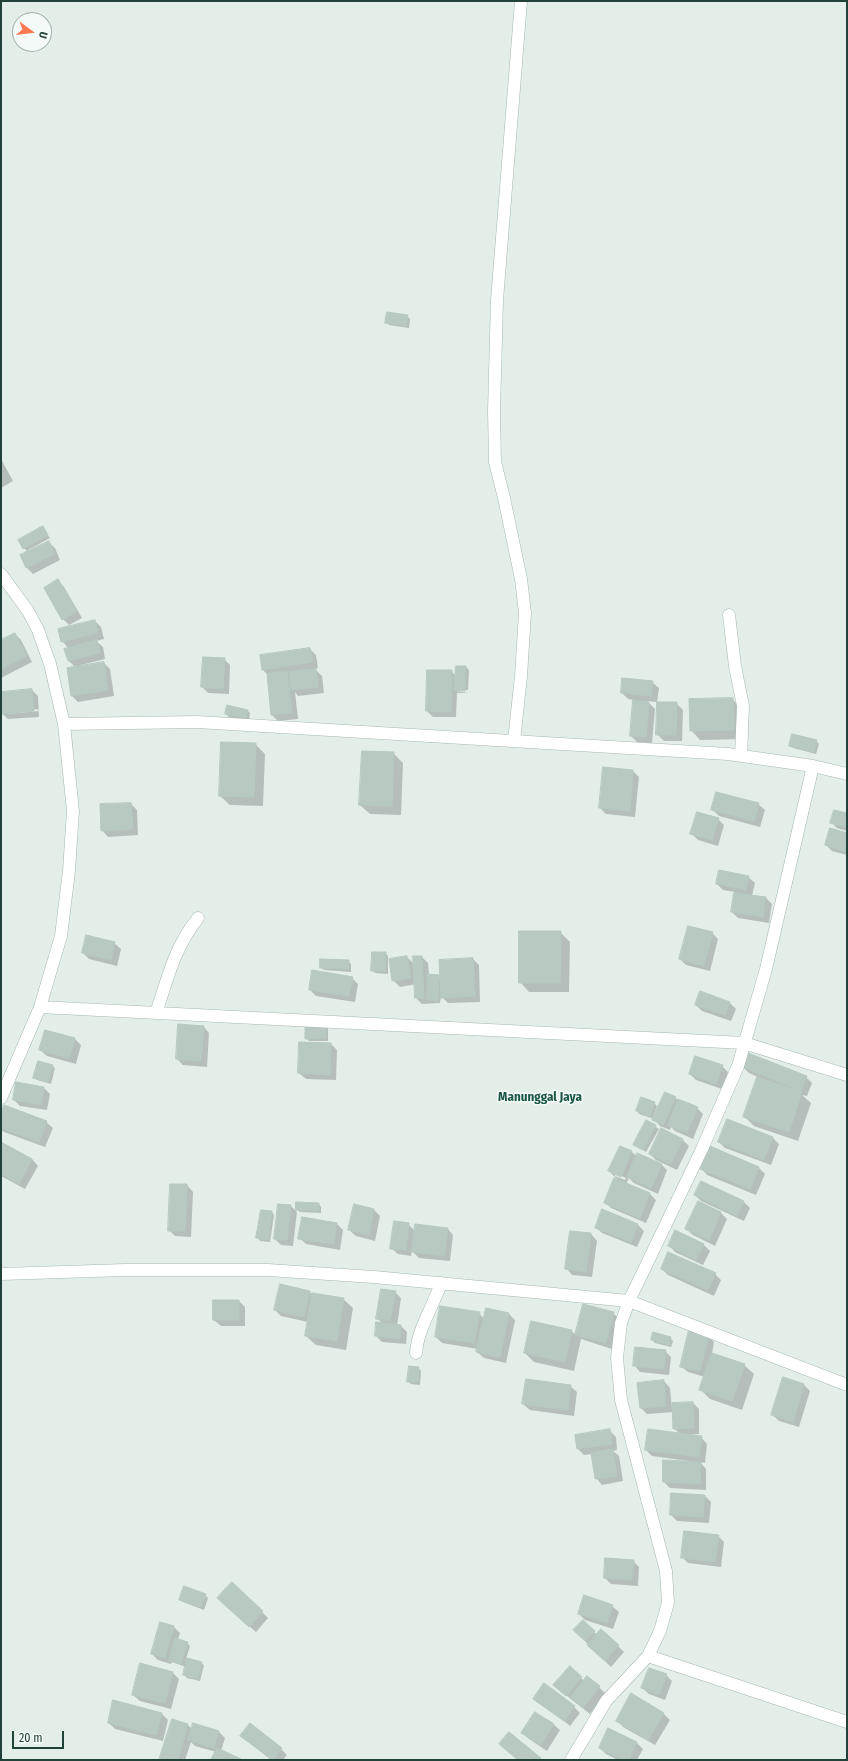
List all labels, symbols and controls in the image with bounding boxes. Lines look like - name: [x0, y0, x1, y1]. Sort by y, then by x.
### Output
- north arrow: [12, 12, 52, 52]
- text: U: [36, 30, 50, 40]
- district label: Manunggal Jaya: [498, 1089, 582, 1105]
- scale bar: [14, 1723, 66, 1749]
- text: 20 m: [19, 1731, 43, 1745]

